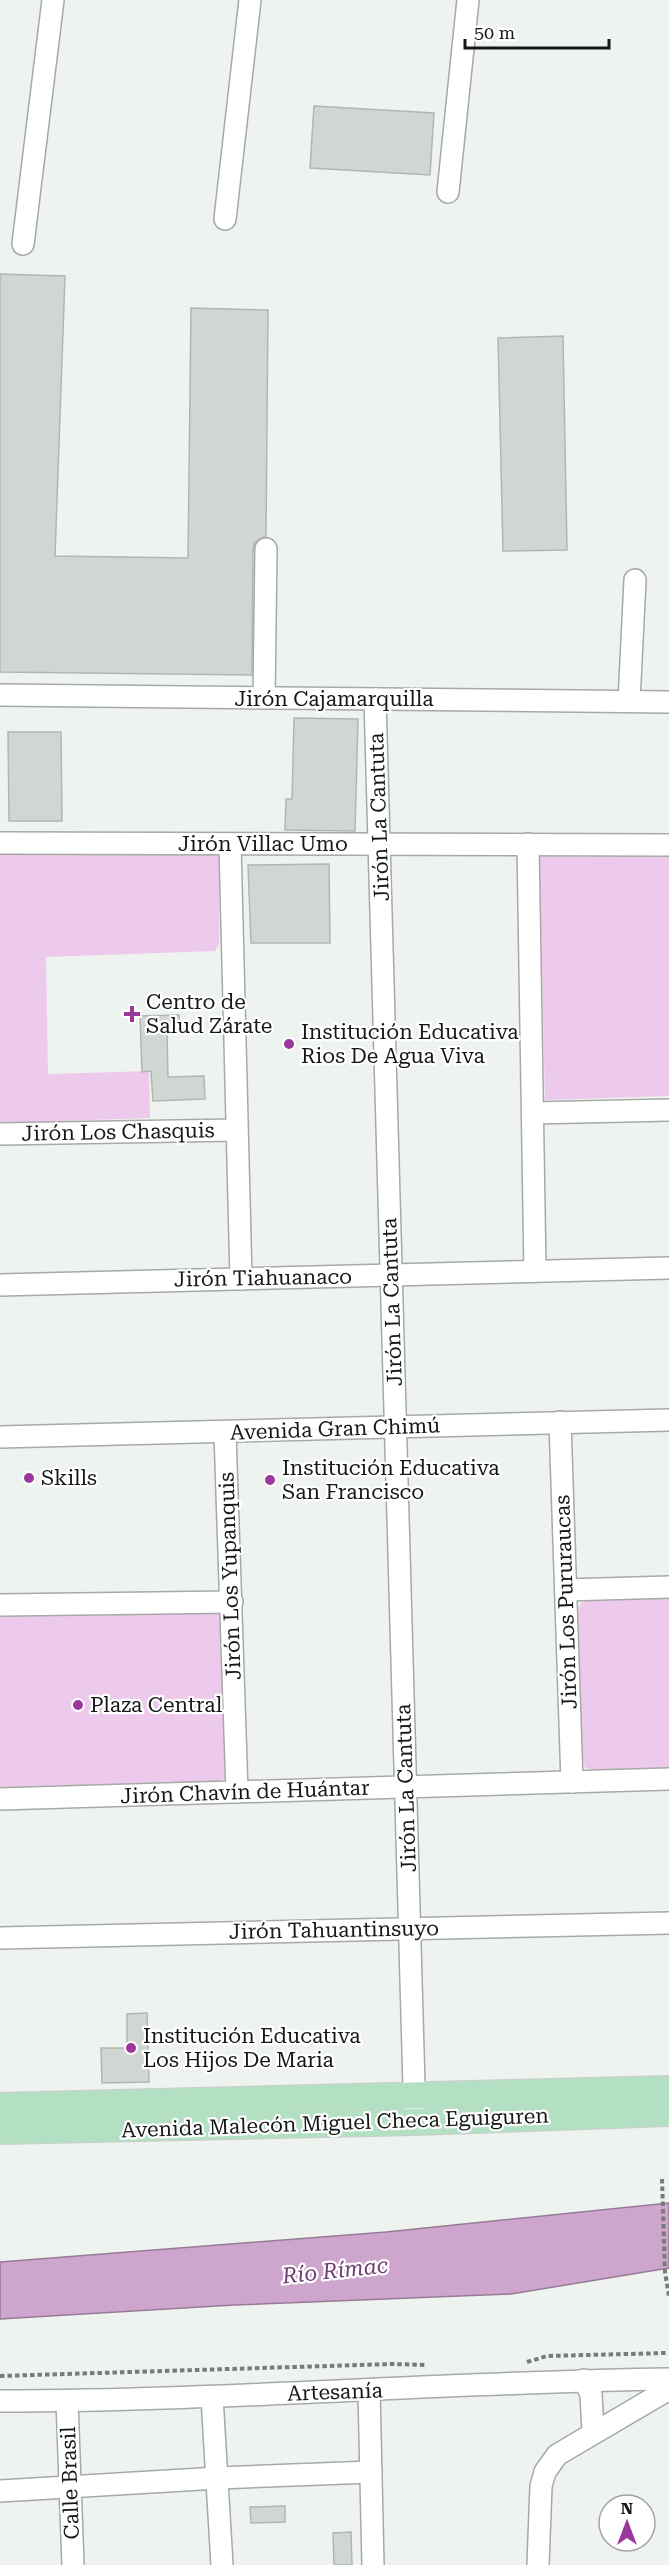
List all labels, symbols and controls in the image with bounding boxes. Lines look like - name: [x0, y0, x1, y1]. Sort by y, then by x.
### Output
- scale bar: [465, 12, 609, 50]
- text: 50 m: [474, 22, 515, 43]
- street label: Jirón Cajamarquilla: [234, 687, 434, 711]
- street label: Jirón La Cantuta: [364, 732, 394, 902]
- street label: Jirón Villac Umo: [178, 832, 348, 856]
- place label: Centro de Salud Zárate: [146, 990, 272, 1038]
- marker: Centro de Salud Zárate: [123, 1005, 141, 1023]
- place label: Institución Educativa Rios De Agua Viva: [301, 1020, 519, 1068]
- marker: Institución Educativa Rios De Agua Viva: [282, 1037, 296, 1051]
- street label: Jirón Los Chasquis: [21, 1118, 215, 1146]
- street label: Jirón La Cantuta: [377, 1217, 407, 1387]
- street label: Jirón Tiahuanaco: [174, 1264, 352, 1292]
- street label: Avenida Gran Chimú: [230, 1413, 440, 1445]
- place label: Institución Educativa San Francisco: [282, 1456, 500, 1504]
- place label: Skills: [41, 1466, 97, 1490]
- marker: Skills: [22, 1471, 36, 1485]
- street label: Jirón Los Yupanquis: [214, 1472, 246, 1680]
- marker: Institución Educativa San Francisco: [263, 1473, 277, 1487]
- street label: Jirón Los Pururaucas: [550, 1494, 582, 1710]
- place label: Plaza Central: [90, 1693, 223, 1717]
- marker: Plaza Central: [71, 1698, 85, 1712]
- street label: Jirón La Cantuta: [391, 1703, 421, 1873]
- street label: Jirón Chavín de Huántar: [120, 1776, 370, 1808]
- street label: Jirón Tahuantinsuyo: [229, 1916, 439, 1944]
- place label: Institución Educativa Los Hijos De Maria: [143, 2024, 361, 2072]
- marker: Institución Educativa Los Hijos De Maria: [124, 2041, 138, 2055]
- street label: Avenida Malecón Miguel Checa Eguiguren: [121, 2104, 550, 2142]
- water label: Río Rímac: [280, 2252, 390, 2289]
- street label: Artesanía: [287, 2378, 384, 2406]
- street label: Calle Brasil: [56, 2425, 84, 2540]
- north arrow: [597, 2493, 657, 2553]
- text: N: [621, 2499, 633, 2518]

